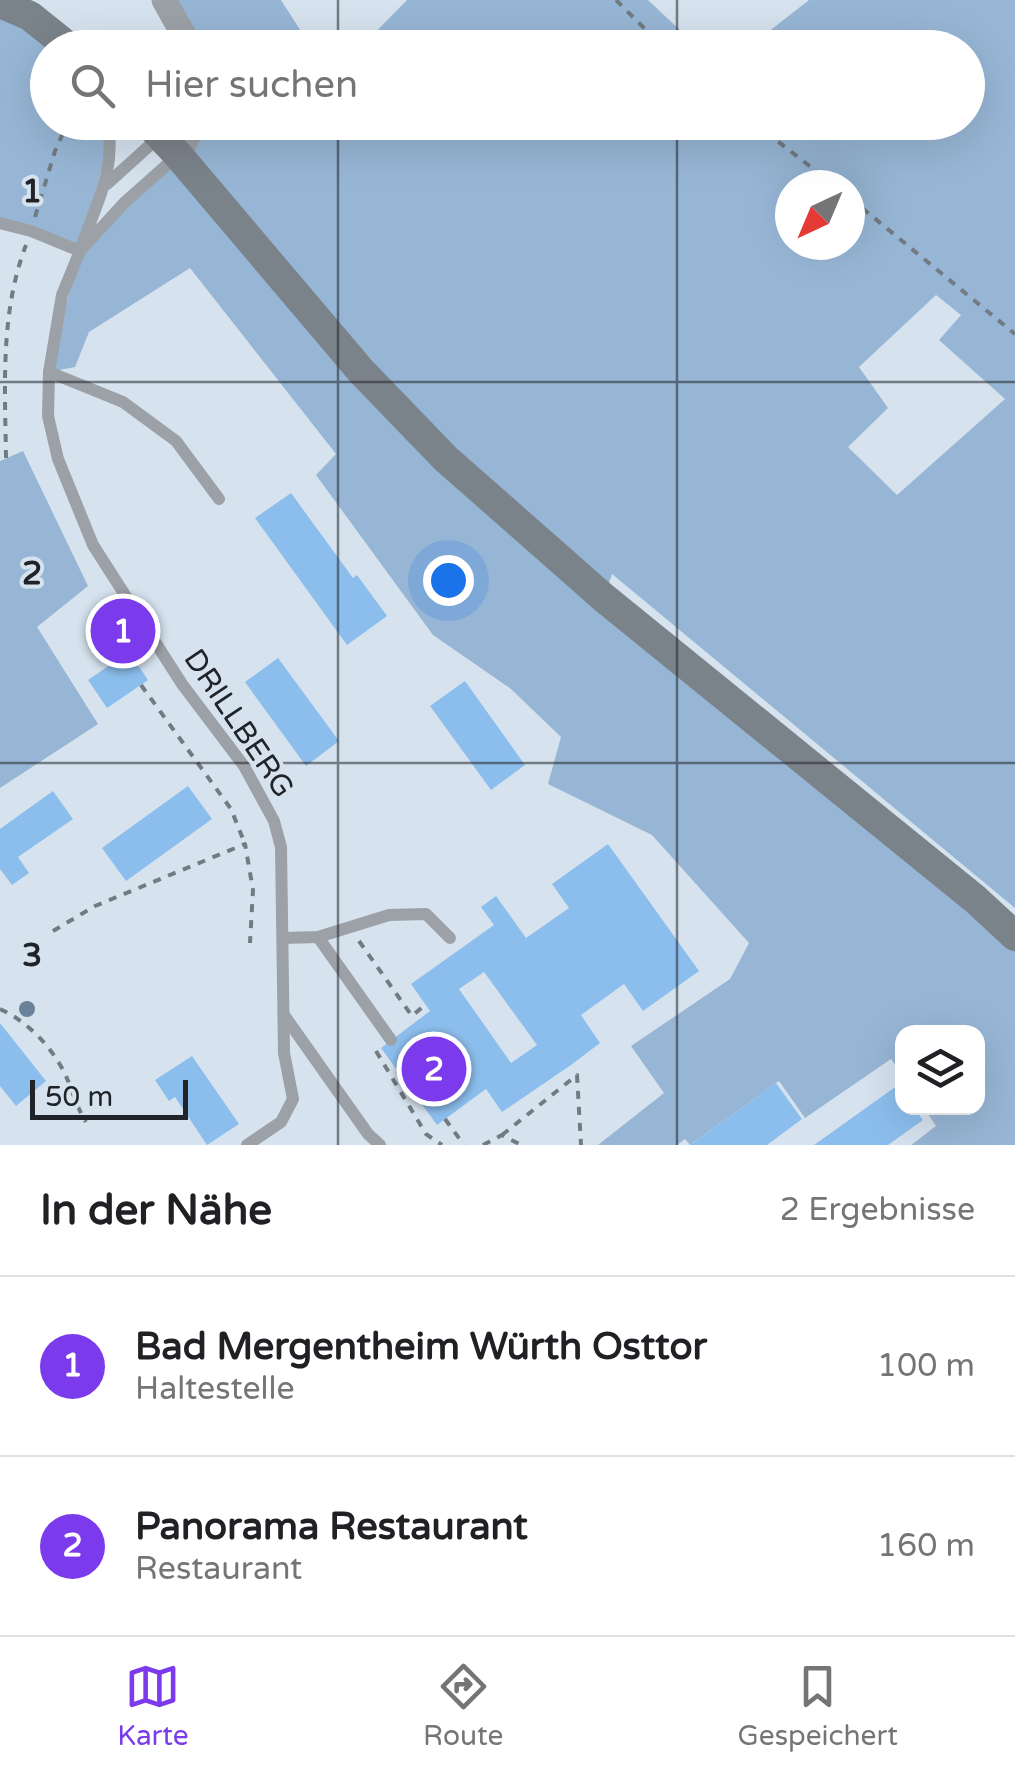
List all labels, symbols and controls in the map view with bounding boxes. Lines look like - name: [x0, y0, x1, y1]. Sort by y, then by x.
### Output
- search box: [30, 30, 985, 140]
- icon: search: [65, 58, 120, 113]
- text: Hier suchen: [145, 62, 358, 108]
- north arrow: [775, 170, 865, 260]
- text: 1: [22, 173, 42, 211]
- text: 2: [22, 555, 42, 593]
- your location: [423, 555, 474, 606]
- pin: 1: [90, 594, 156, 668]
- street label: DRILLBERG: [175, 642, 302, 805]
- text: 3: [22, 937, 42, 975]
- map controls: [895, 1025, 985, 1115]
- button: layers: [895, 1025, 985, 1115]
- pin: 2: [402, 1032, 466, 1106]
- scale bar: [30, 1075, 188, 1120]
- text: 50 m: [45, 1080, 113, 1114]
- text: In der Nähe: [40, 1185, 272, 1236]
- text: 2 Ergebnisse: [780, 1191, 975, 1229]
- text: Bad Mergentheim Würth Osttor: [135, 1324, 707, 1370]
- text: 1: [62, 1347, 83, 1385]
- text: 100 m: [877, 1347, 975, 1385]
- text: Haltestelle: [135, 1370, 295, 1408]
- text: Panorama Restaurant: [135, 1504, 528, 1550]
- text: 2: [62, 1527, 83, 1565]
- text: 160 m: [877, 1527, 975, 1565]
- text: Restaurant: [135, 1550, 302, 1588]
- tab: Karte: [117, 1659, 189, 1753]
- tab: Route: [423, 1659, 503, 1753]
- tab: Gespeichert: [738, 1659, 898, 1753]

